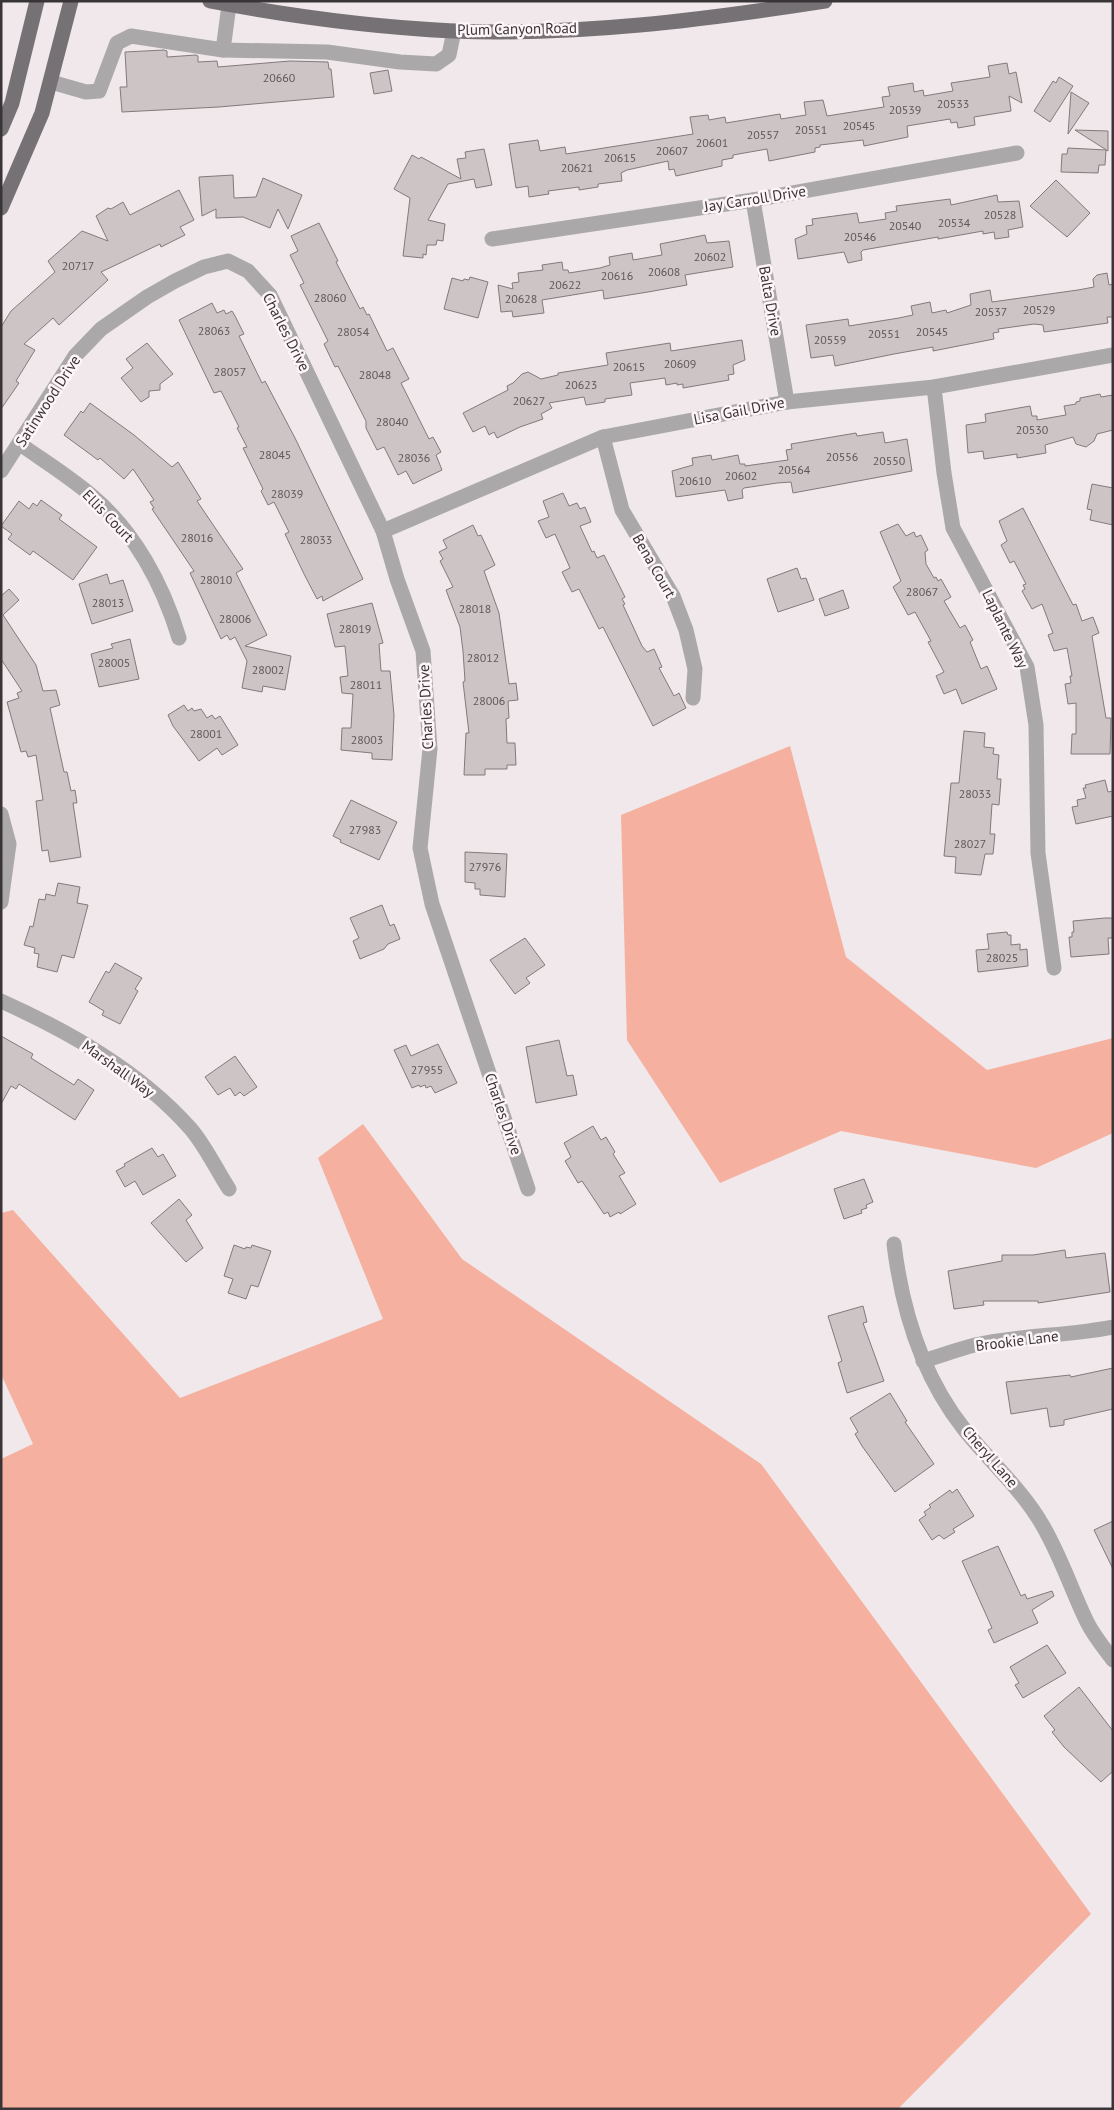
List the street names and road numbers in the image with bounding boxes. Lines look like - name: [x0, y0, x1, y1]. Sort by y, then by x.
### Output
- street label: Plum Canyon Road: [457, 18, 577, 39]
- street label: Jay Carroll Drive: [702, 181, 807, 216]
- street label: Balta Drive: [755, 264, 786, 337]
- street label: Charles Drive: [259, 289, 314, 374]
- street label: Satinwood Drive: [11, 351, 84, 450]
- street label: Lisa Gail Drive: [692, 392, 786, 429]
- street label: Ellis Court: [79, 485, 138, 546]
- street label: Bena Court: [628, 530, 680, 601]
- street label: Laplante Way: [978, 586, 1033, 671]
- street label: Charles Drive: [414, 664, 437, 750]
- street label: Marshall Way: [78, 1036, 158, 1101]
- street label: Charles Drive: [481, 1070, 526, 1157]
- street label: Brookie Lane: [974, 1326, 1060, 1355]
- street label: Cheryl Lane: [958, 1422, 1022, 1491]

